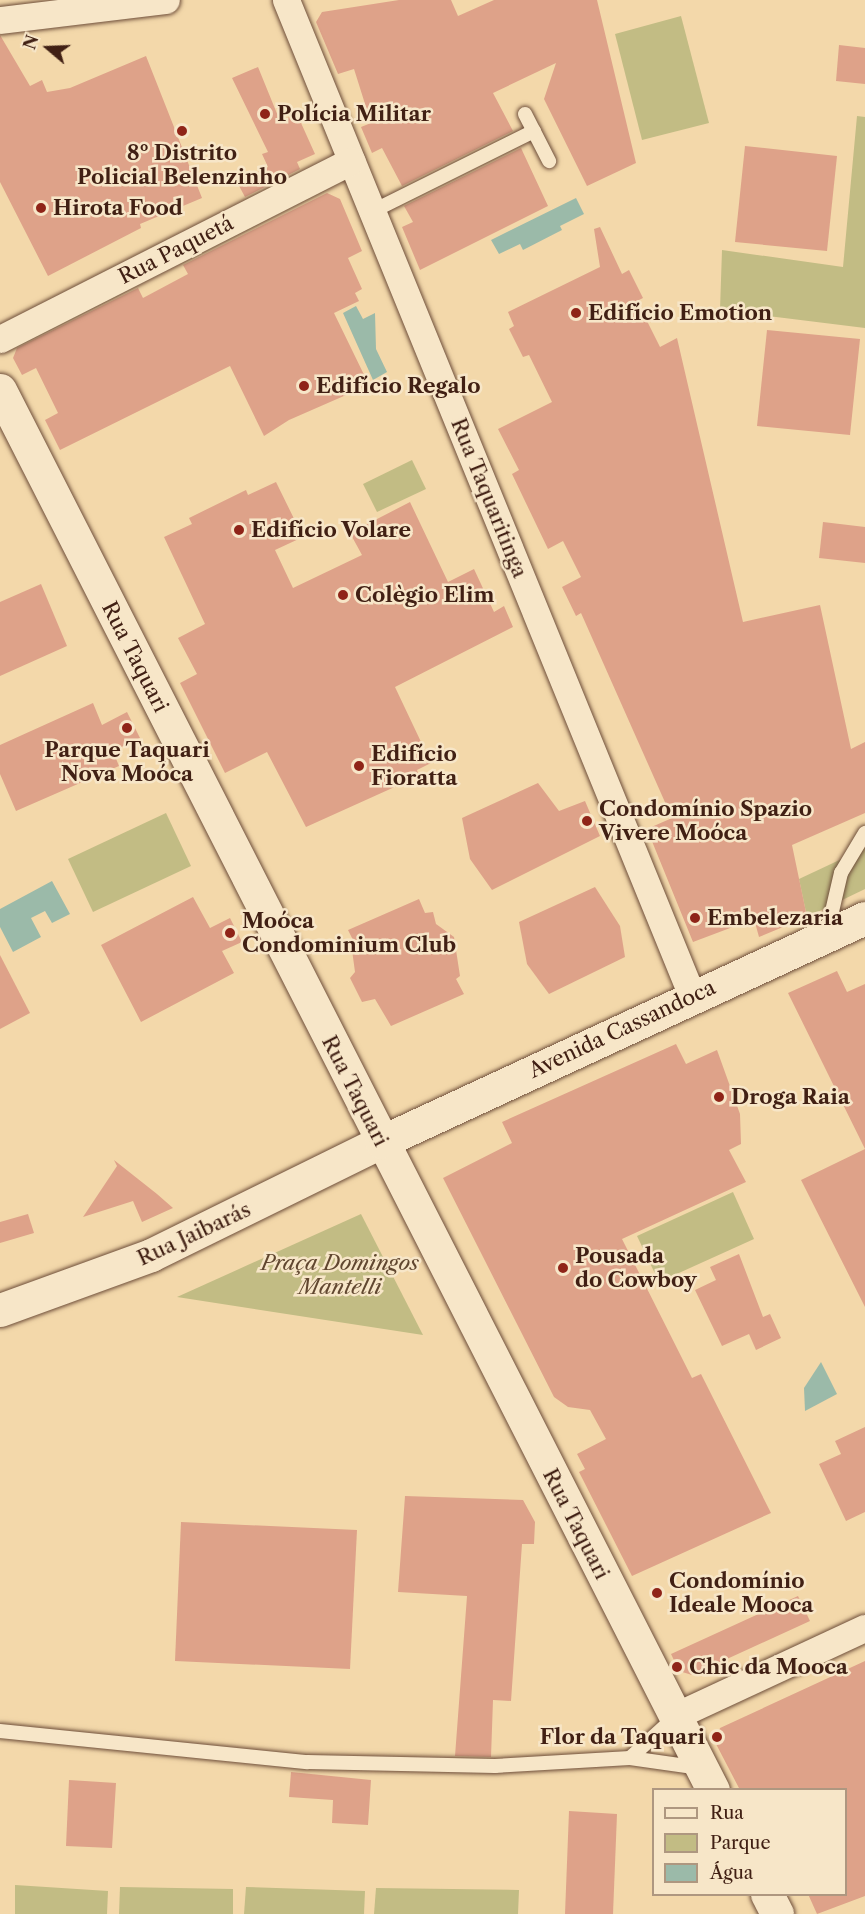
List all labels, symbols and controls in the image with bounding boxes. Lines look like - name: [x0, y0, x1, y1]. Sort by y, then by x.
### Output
- north arrow: [18, 18, 78, 78]
- text: N: [19, 32, 43, 52]
- place label: Polícia Militar: [277, 101, 431, 127]
- marker: Polícia Militar: [258, 107, 272, 121]
- marker: 8º Distrito Policial Belenzinho: [175, 124, 189, 138]
- place label: 8º Distrito Policial Belenzinho: [77, 140, 287, 190]
- place label: Hirota Food: [53, 195, 183, 221]
- marker: Hirota Food: [34, 201, 48, 215]
- street label: Rua Paquetá: [114, 210, 238, 290]
- place label: Edifício Emotion: [588, 300, 772, 326]
- marker: Edifício Emotion: [569, 306, 583, 320]
- place label: Edifício Regalo: [316, 373, 481, 399]
- marker: Edifício Regalo: [297, 379, 311, 393]
- street label: Rua Taquaritinga: [445, 414, 533, 582]
- place label: Edifício Volare: [251, 517, 412, 543]
- marker: Edifício Volare: [232, 523, 246, 537]
- place label: Colègio Elim: [355, 582, 494, 608]
- marker: Colègio Elim: [336, 588, 350, 602]
- street label: Rua Taquari: [96, 597, 174, 717]
- marker: Parque Taquari Nova Moóca: [120, 721, 134, 735]
- place label: Parque Taquari Nova Moóca: [44, 737, 210, 787]
- place label: Edifício Fioratta: [371, 741, 457, 791]
- marker: Edifício Fioratta: [352, 759, 366, 773]
- place label: Condomínio Spazio Vivere Moóca: [599, 796, 812, 846]
- marker: Condomínio Spazio Vivere Moóca: [580, 814, 594, 828]
- place label: Embelezaria: [707, 905, 843, 931]
- place label: Moóca Condominium Club: [242, 908, 456, 958]
- marker: Embelezaria: [688, 911, 702, 925]
- marker: Moóca Condominium Club: [223, 926, 237, 940]
- street label: Avenida Cassandoca: [525, 975, 719, 1083]
- street label: Rua Taquari: [316, 1031, 394, 1151]
- place label: Droga Raia: [731, 1084, 850, 1110]
- marker: Droga Raia: [712, 1090, 726, 1104]
- street label: Rua Jaibarás: [133, 1197, 255, 1271]
- place label: Pousada do Cowboy: [575, 1243, 697, 1293]
- park label: Praça Domingos Mantelli: [261, 1250, 419, 1300]
- marker: Pousada do Cowboy: [556, 1261, 570, 1275]
- street label: Rua Taquari: [537, 1464, 615, 1584]
- place label: Condomínio Ideale Mooca: [669, 1568, 814, 1618]
- marker: Condomínio Ideale Mooca: [650, 1586, 664, 1600]
- place label: Chic da Mooca: [689, 1654, 848, 1680]
- marker: Chic da Mooca: [670, 1660, 684, 1674]
- place label: Flor da Taquari: [539, 1724, 705, 1750]
- marker: Flor da Taquari: [710, 1730, 724, 1744]
- legend: [652, 1788, 847, 1896]
- text: Rua: [710, 1802, 744, 1824]
- text: Parque: [710, 1832, 771, 1854]
- text: Água: [710, 1862, 753, 1884]

